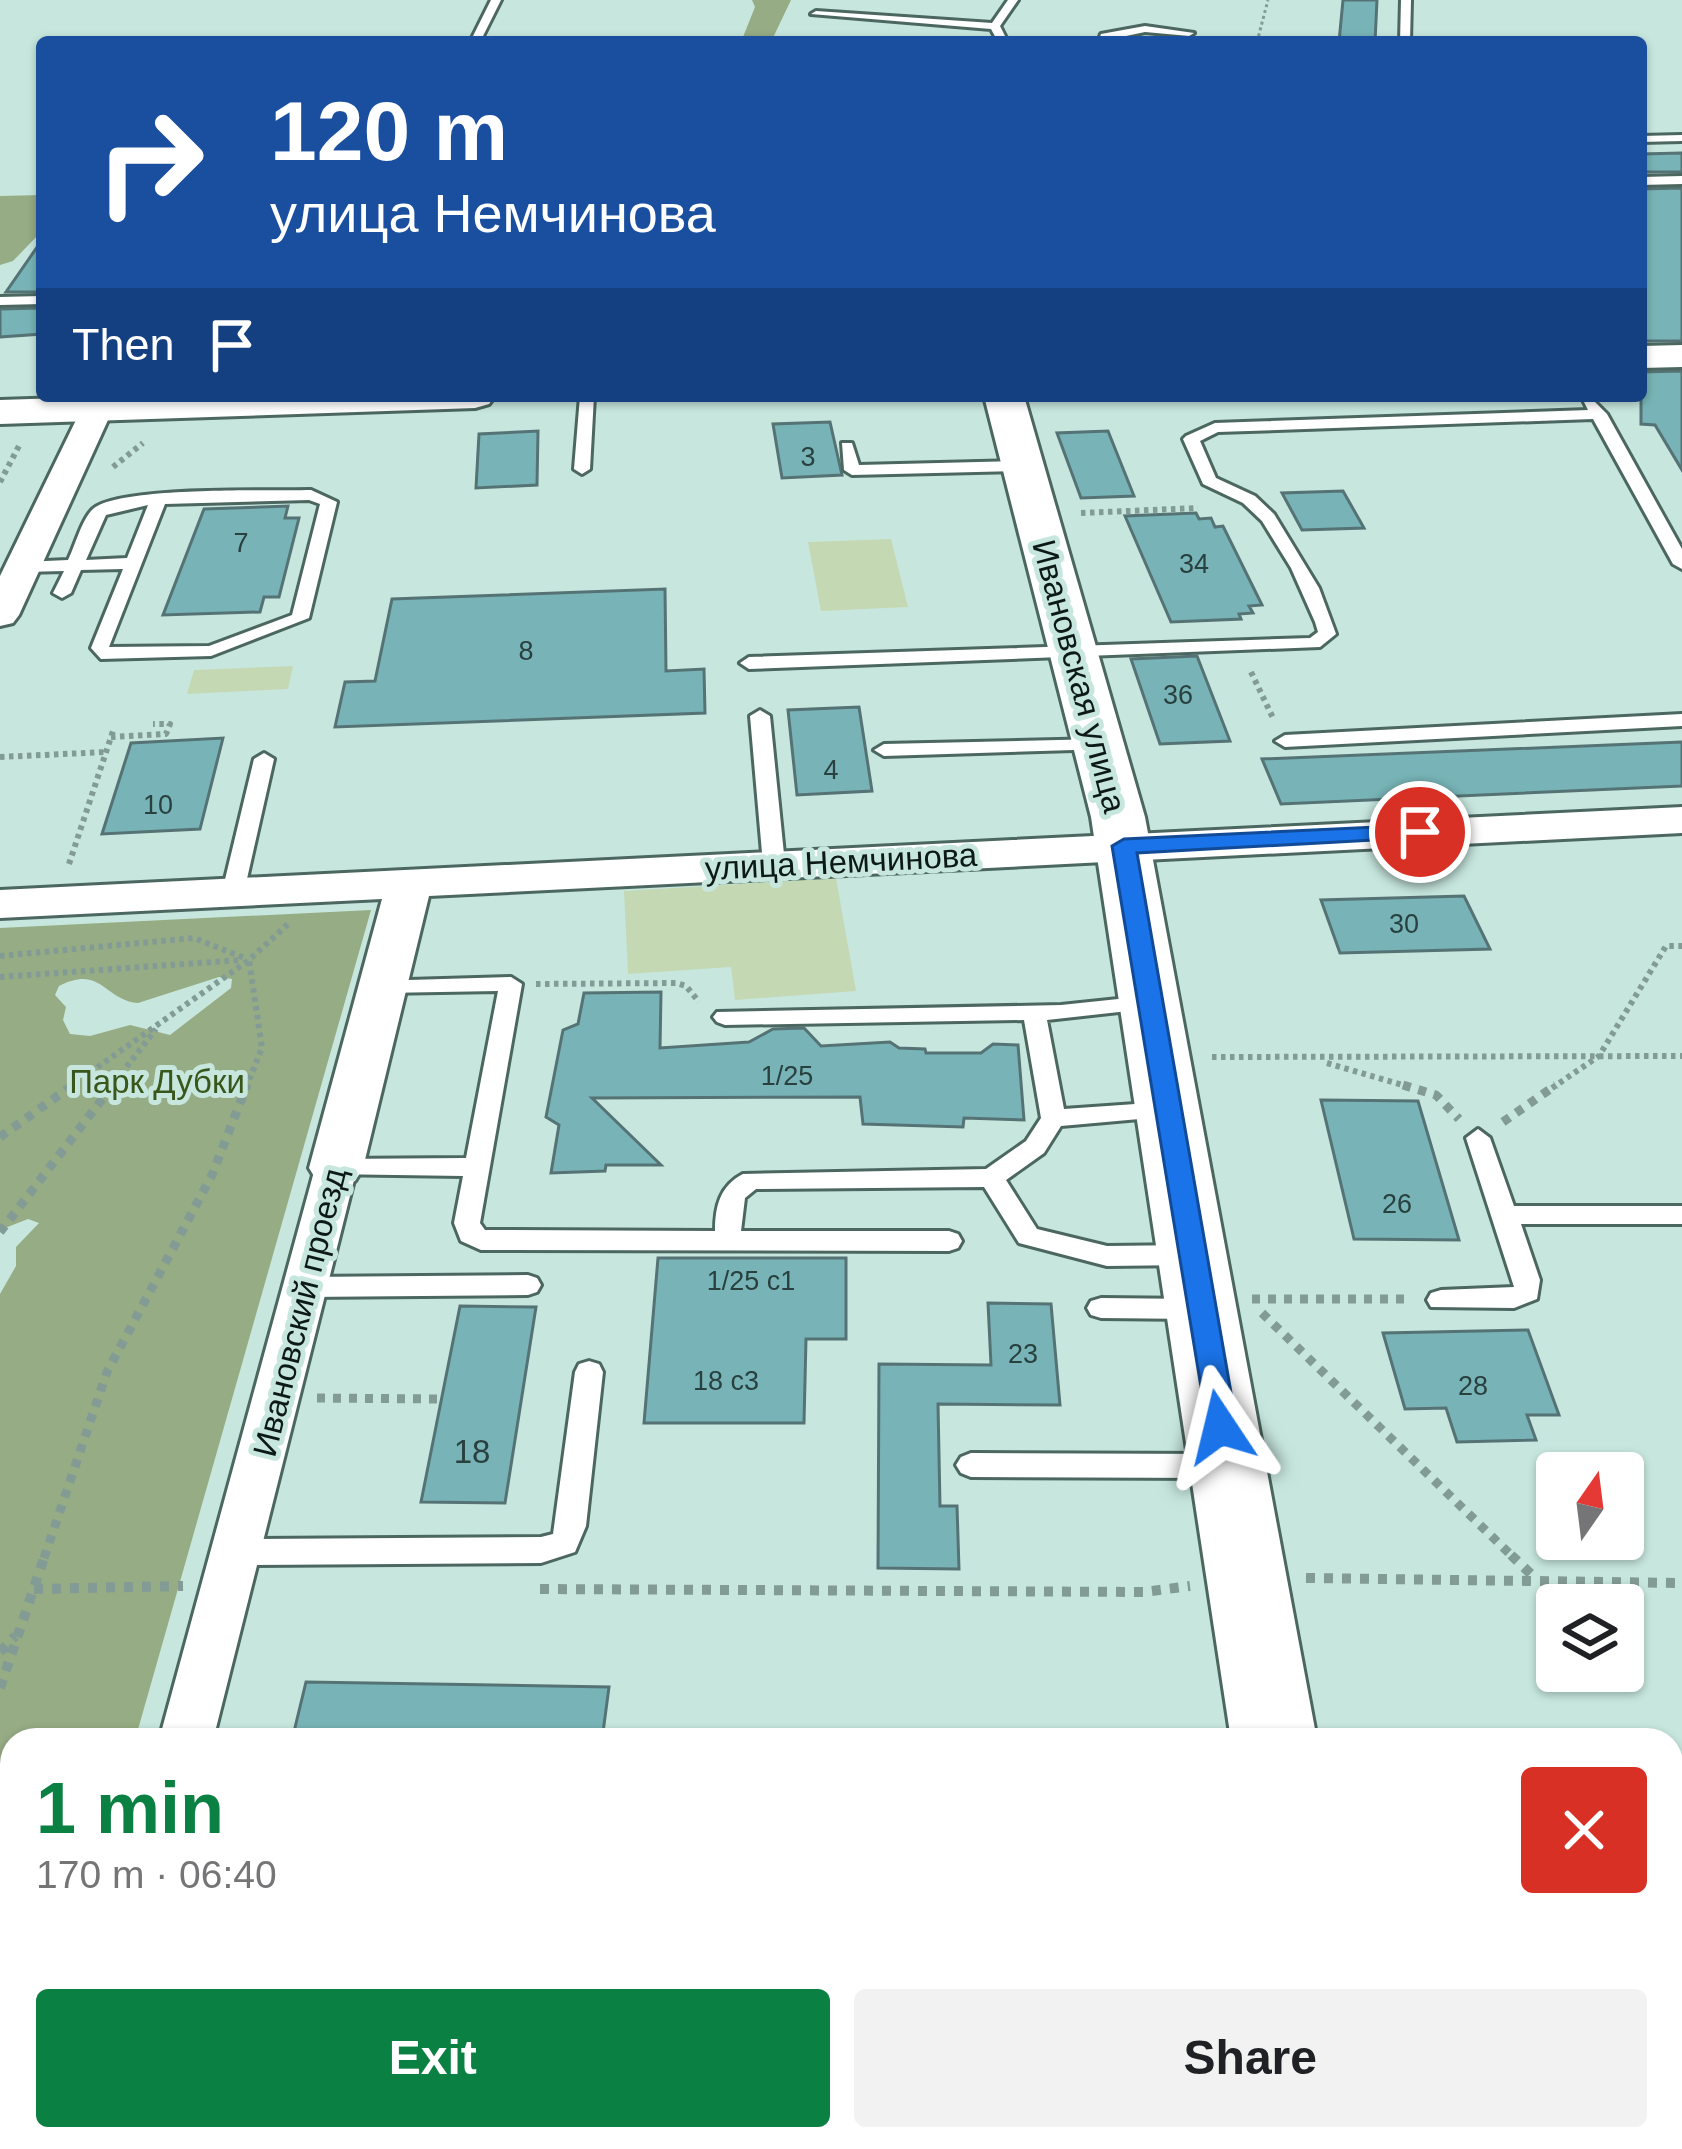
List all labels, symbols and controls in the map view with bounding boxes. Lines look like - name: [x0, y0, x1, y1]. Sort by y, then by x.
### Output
- icon: right: [72, 84, 228, 240]
- text: 120 m: [270, 84, 508, 178]
- text: улица Немчинова: [270, 183, 716, 243]
- icon: arrive: [199, 312, 265, 378]
- text: Then: [72, 319, 175, 370]
- house number: 3: [800, 442, 816, 472]
- house number: 7: [233, 528, 249, 558]
- street label: Ивановская улица: [1025, 536, 1134, 817]
- house number: 34: [1179, 549, 1209, 579]
- house number: 8: [518, 636, 534, 666]
- house number: 36: [1163, 680, 1193, 710]
- house number: 4: [823, 755, 839, 785]
- pin: [1369, 781, 1471, 883]
- house number: 10: [143, 790, 173, 820]
- icon: arrive: [1387, 799, 1453, 865]
- street label: улица Немчинова: [704, 836, 979, 887]
- house number: 30: [1389, 909, 1419, 939]
- house number: 1/25: [761, 1061, 813, 1091]
- park label: Парк Дубки: [69, 1063, 245, 1100]
- street label: Ивановский проезд: [246, 1164, 353, 1460]
- house number: 26: [1382, 1189, 1412, 1219]
- house number: 1/25 с1: [707, 1266, 795, 1296]
- house number: 23: [1008, 1339, 1038, 1369]
- position arrow: [1157, 1364, 1283, 1490]
- house number: 18 с3: [693, 1366, 759, 1396]
- house number: 28: [1458, 1371, 1488, 1401]
- house number: 18: [454, 1433, 490, 1470]
- north arrow: [1536, 1452, 1644, 1560]
- map controls: [1536, 1452, 1644, 1692]
- button: layers: [1536, 1584, 1644, 1692]
- button: close: [1521, 1767, 1647, 1893]
- text: 1 min: [36, 1768, 224, 1848]
- text: 170 m · 06:40: [36, 1853, 277, 1896]
- button: Exit: [36, 1989, 830, 2127]
- button: Share: [854, 1989, 1647, 2127]

